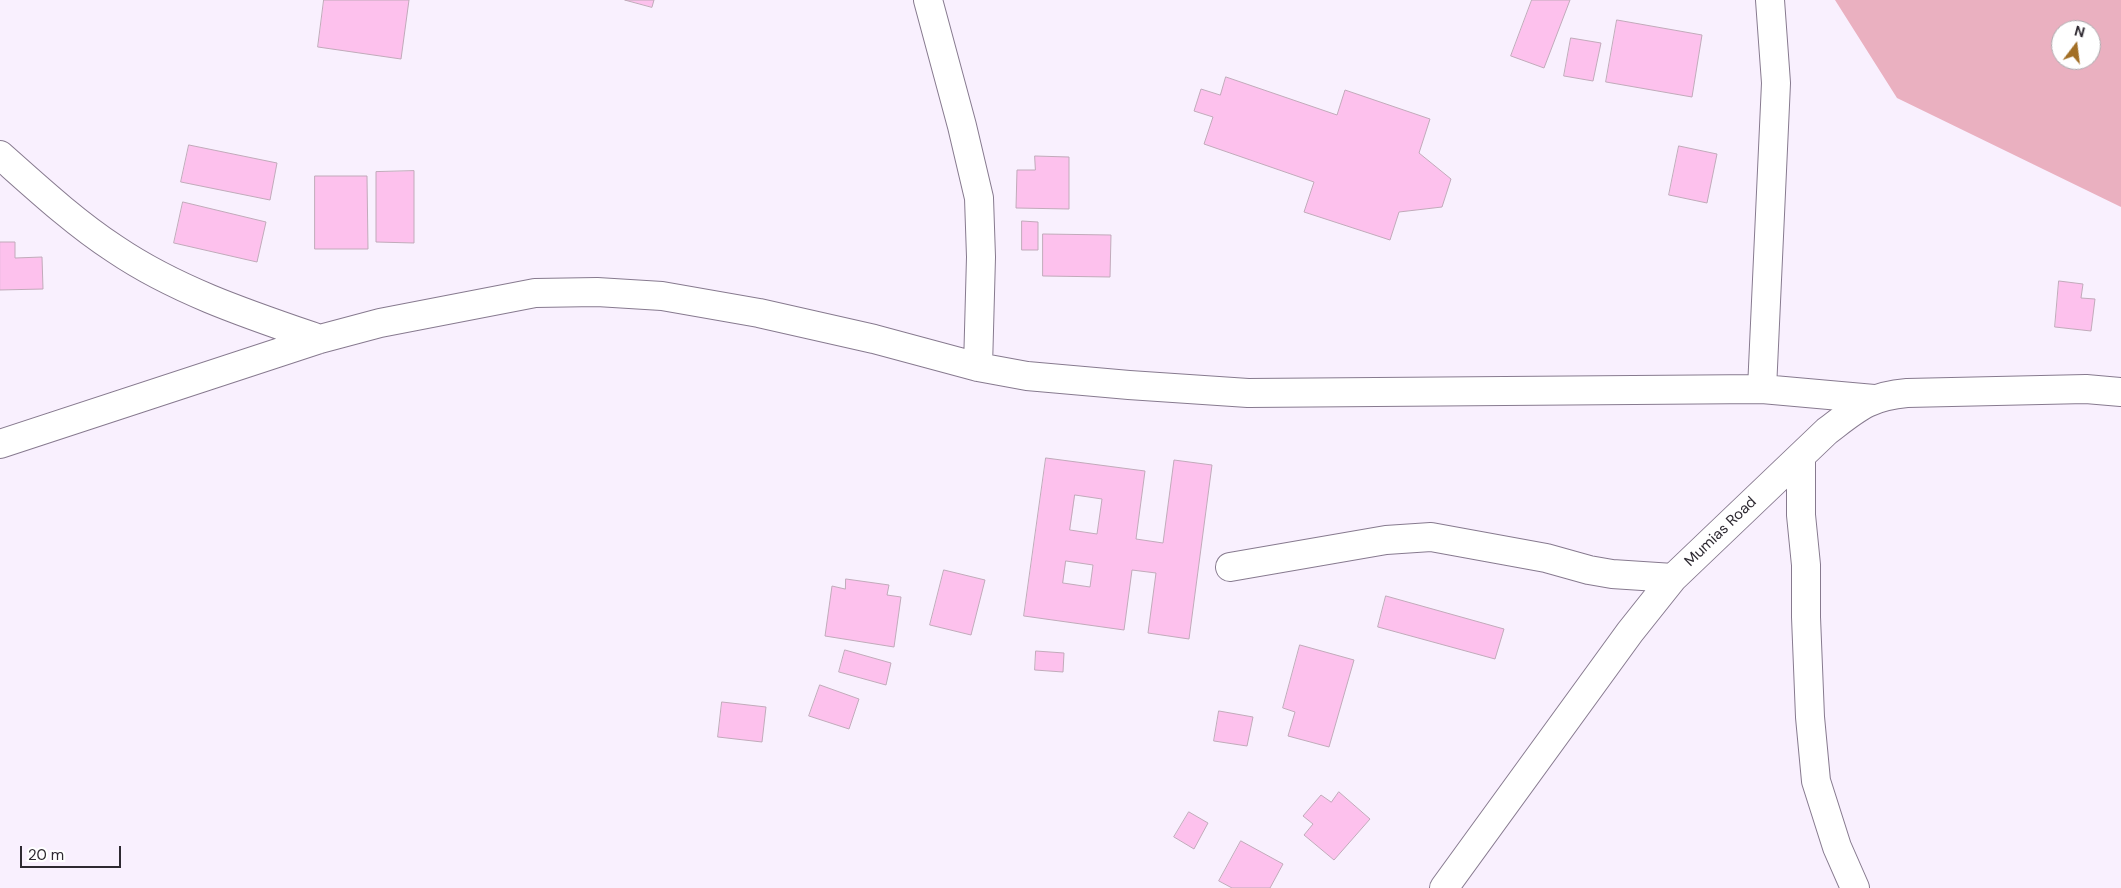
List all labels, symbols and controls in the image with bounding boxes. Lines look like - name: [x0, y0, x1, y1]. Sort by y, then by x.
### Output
- north arrow: [2051, 20, 2101, 70]
- text: N: [2072, 21, 2087, 41]
- street label: Mumias Road: [1681, 493, 1761, 571]
- scale bar: [22, 836, 124, 868]
- text: 20 m: [28, 845, 64, 865]

